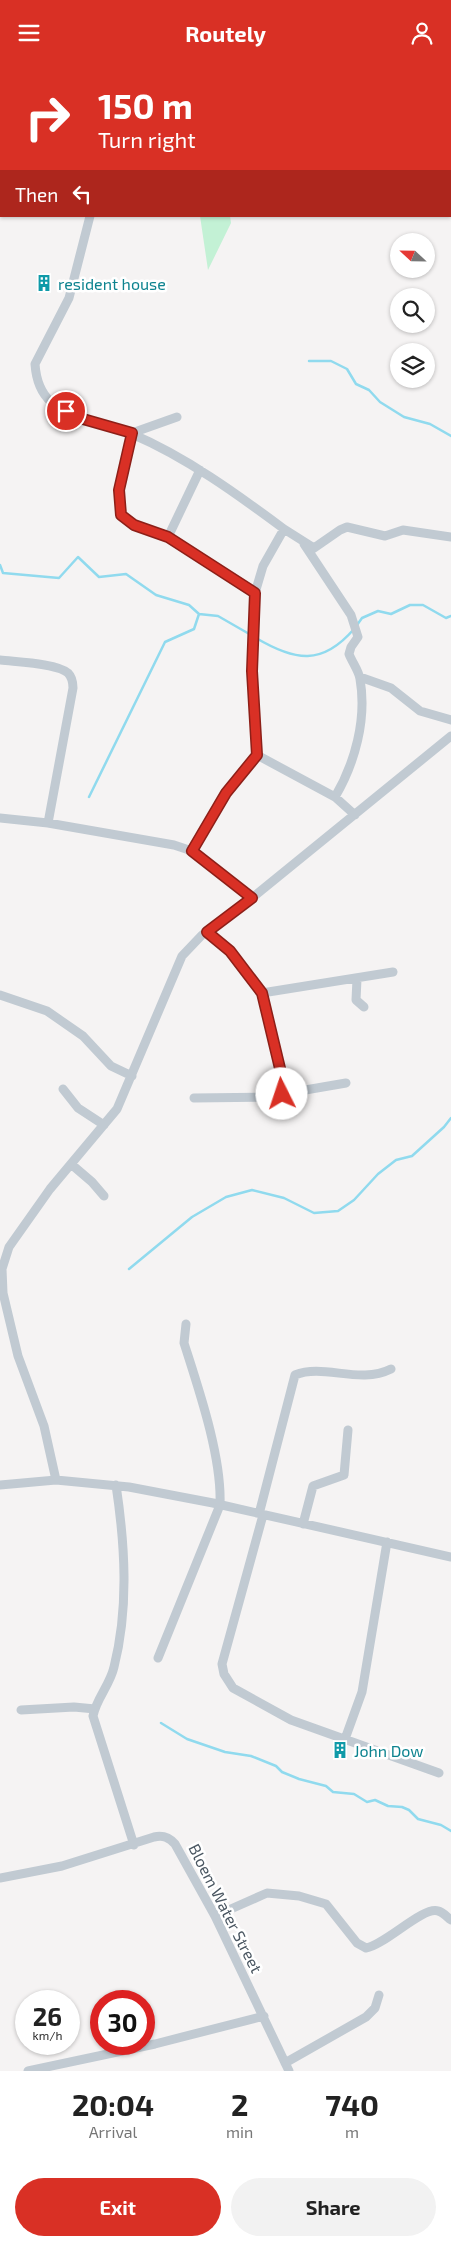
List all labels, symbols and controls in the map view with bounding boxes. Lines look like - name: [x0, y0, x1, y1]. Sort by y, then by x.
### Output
- icon: menu: [15, 19, 43, 47]
- icon: person: [408, 19, 436, 47]
- text: Routely: [185, 20, 266, 46]
- text: 150 m: [98, 84, 193, 126]
- icon: right: [15, 85, 80, 150]
- text: Turn right: [98, 126, 196, 152]
- icon: left: [68, 180, 96, 208]
- text: Then: [15, 183, 58, 206]
- north arrow: [390, 233, 435, 277]
- map controls: [390, 233, 435, 388]
- building icon: resident house: [34, 273, 54, 293]
- place label: resident house: [58, 274, 166, 293]
- button: search: [390, 288, 435, 333]
- button: layers: [390, 343, 435, 388]
- pin: [45, 390, 87, 432]
- icon: arrive: [52, 397, 80, 425]
- position arrow: [255, 1067, 307, 1119]
- building icon: John Dow: [330, 1740, 350, 1760]
- place label: John Dow: [354, 1741, 424, 1760]
- street label: Bloem Water Street: [185, 1840, 267, 1976]
- speed limit sign: 30: [90, 1990, 155, 2055]
- text: 26: [33, 2001, 62, 2031]
- text: km/h: [33, 2028, 62, 2042]
- text: 20:04: [72, 2086, 154, 2122]
- text: 2: [231, 2086, 248, 2122]
- text: 740: [325, 2086, 379, 2122]
- text: Arrival: [89, 2122, 137, 2141]
- text: min: [226, 2122, 253, 2141]
- text: m: [345, 2122, 359, 2141]
- button: Exit: [15, 2178, 221, 2236]
- button: Share: [231, 2178, 436, 2236]

